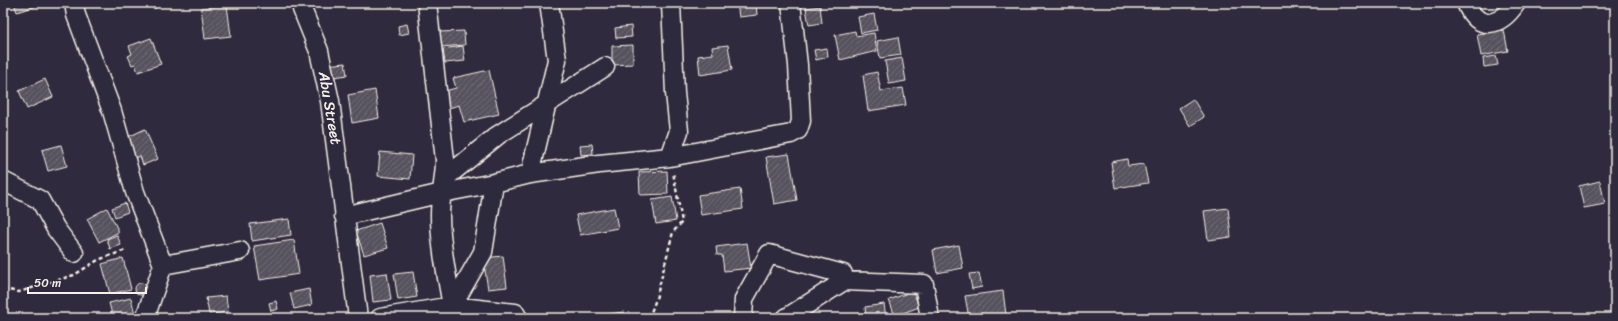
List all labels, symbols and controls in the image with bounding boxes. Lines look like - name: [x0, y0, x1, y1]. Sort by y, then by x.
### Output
- street label: Abu Street: [311, 68, 349, 147]
- scale bar: [28, 269, 146, 295]
- text: 50 m: [34, 272, 61, 294]

